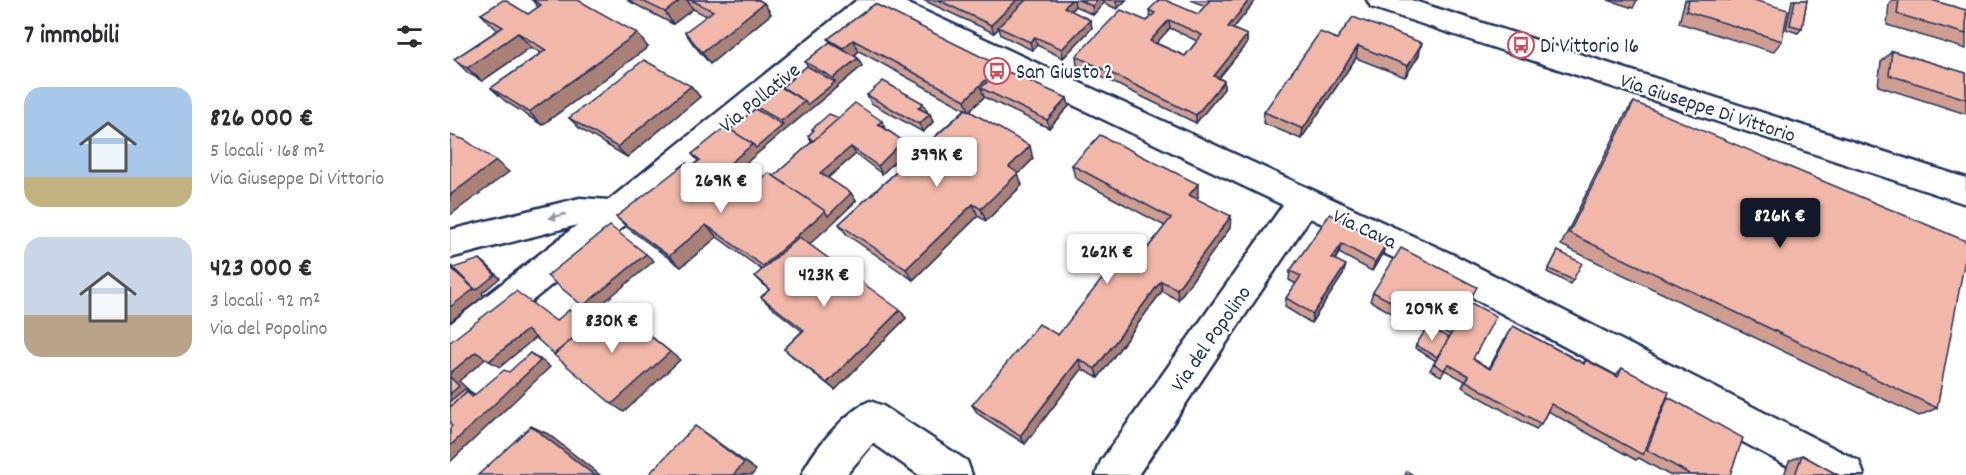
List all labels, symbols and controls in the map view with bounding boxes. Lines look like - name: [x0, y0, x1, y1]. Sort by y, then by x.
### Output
- text: 7 immobili: [24, 18, 119, 55]
- icon: filters: [393, 20, 426, 53]
- bus stop icon: Di Vittorio 16: [1506, 30, 1536, 60]
- place label: Di Vittorio 16: [1540, 33, 1639, 63]
- bus stop icon: San Giusto 2: [982, 56, 1012, 86]
- street label: Via Pollative: [714, 57, 808, 141]
- place label: San Giusto 2: [1016, 59, 1113, 89]
- street label: Via Giuseppe Di Vittorio: [1615, 67, 1799, 152]
- text: 826 000 €: [210, 101, 313, 138]
- icon: home: [72, 111, 144, 183]
- pin: 399K €: [888, 137, 986, 188]
- text: 5 locali · 168 m²: [210, 138, 325, 166]
- text: 399K €: [911, 142, 963, 170]
- pin: 269K €: [672, 163, 770, 214]
- text: Via Giuseppe Di Vittorio: [210, 166, 384, 194]
- text: 269K €: [695, 168, 747, 196]
- pin: 826K €: [1731, 198, 1829, 249]
- street label: Via Cava: [1327, 203, 1402, 259]
- text: 826K €: [1754, 203, 1806, 231]
- one-way arrow: [547, 212, 566, 221]
- pin: 262K €: [1058, 234, 1156, 285]
- text: 262K €: [1081, 239, 1133, 267]
- text: 423 000 €: [210, 251, 313, 288]
- pin: 423K €: [775, 257, 873, 308]
- icon: home: [72, 261, 144, 333]
- text: 423K €: [799, 262, 849, 290]
- street label: Via del Popolino: [1165, 281, 1260, 399]
- text: 3 locali · 92 m²: [210, 288, 320, 316]
- pin: 209K €: [1383, 291, 1481, 342]
- text: 209K €: [1405, 296, 1459, 324]
- pin: 830K €: [563, 303, 661, 354]
- text: 830K €: [586, 308, 638, 336]
- text: Via del Popolino: [210, 316, 327, 344]

